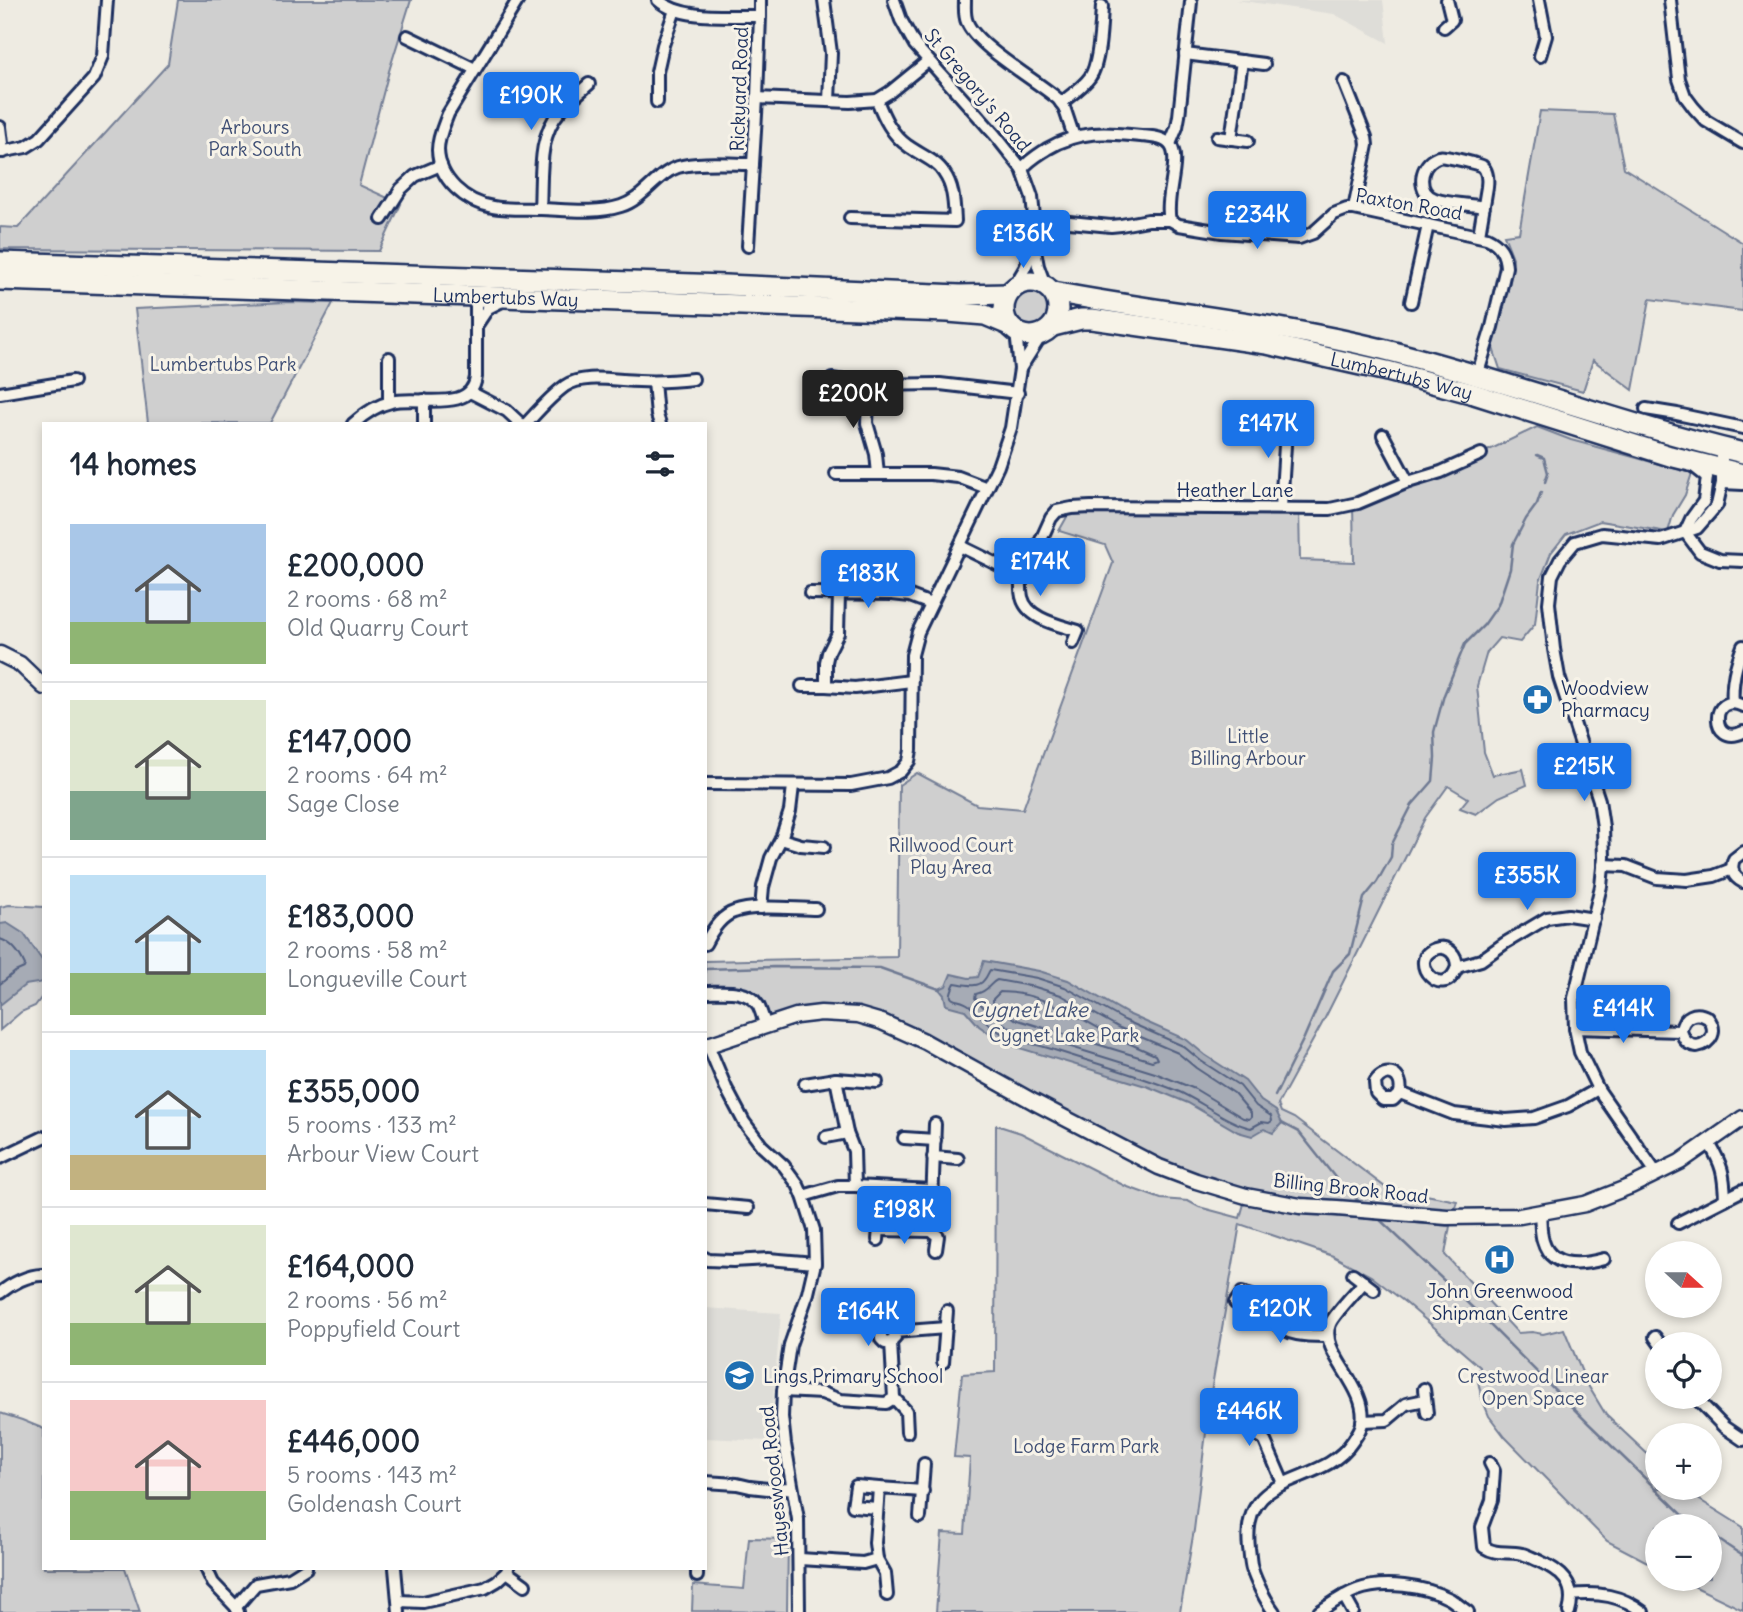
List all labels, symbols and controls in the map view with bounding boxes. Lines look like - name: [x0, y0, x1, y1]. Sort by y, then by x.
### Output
- street label: St Gregory's Road: [919, 24, 1037, 156]
- street label: Rickyard Road: [725, 26, 753, 152]
- pin: £190K: [482, 72, 580, 132]
- text: £190K: [499, 80, 563, 109]
- park label: Arbours Park South: [208, 115, 302, 161]
- street label: Paxton Road: [1354, 183, 1464, 225]
- pin: £234K: [1208, 191, 1306, 251]
- text: £234K: [1224, 199, 1290, 228]
- pin: £136K: [974, 210, 1072, 270]
- text: £136K: [992, 218, 1054, 247]
- street label: Lumbertubs Way: [432, 283, 579, 312]
- street label: Lumbertubs Way: [1328, 347, 1475, 405]
- park label: Lumbertubs Park: [150, 352, 297, 376]
- pin: £200K: [804, 370, 902, 430]
- text: £200K: [818, 378, 888, 407]
- pin: £147K: [1219, 400, 1317, 460]
- text: £147K: [1238, 408, 1298, 437]
- text: 14 homes: [70, 445, 197, 483]
- icon: filters: [641, 445, 679, 483]
- street label: Heather Lane: [1177, 478, 1293, 502]
- pin: £174K: [991, 538, 1089, 598]
- text: £200,000: [287, 546, 425, 584]
- text: £174K: [1010, 546, 1070, 575]
- pin: £183K: [819, 550, 917, 610]
- icon: home: [126, 552, 210, 636]
- text: £183K: [837, 558, 899, 587]
- text: 2 rooms · 68 m²: [287, 584, 448, 613]
- text: Old Quarry Court: [287, 613, 468, 642]
- place label: Woodview Pharmacy: [1561, 676, 1650, 722]
- pharmacy icon: Woodview Pharmacy: [1521, 682, 1555, 716]
- text: £147,000: [287, 722, 412, 760]
- park label: Little Billing Arbour: [1190, 724, 1306, 770]
- icon: home: [126, 728, 210, 812]
- pin: £215K: [1535, 744, 1633, 803]
- text: £215K: [1553, 751, 1615, 780]
- text: 2 rooms · 64 m²: [287, 760, 448, 789]
- text: Sage Close: [287, 789, 400, 818]
- park label: Rillwood Court Play Area: [888, 833, 1014, 879]
- pin: £355K: [1478, 852, 1576, 912]
- text: £355K: [1494, 860, 1560, 889]
- text: £183,000: [287, 897, 414, 935]
- icon: home: [126, 903, 210, 987]
- text: 2 rooms · 58 m²: [287, 935, 448, 964]
- text: Longueville Court: [287, 964, 467, 993]
- pin: £414K: [1574, 986, 1672, 1045]
- text: £414K: [1592, 993, 1654, 1022]
- water label: Cygnet Lake: [970, 996, 1090, 1023]
- park label: Cygnet Lake Park: [989, 1023, 1140, 1047]
- text: £355,000: [287, 1072, 420, 1110]
- icon: home: [126, 1078, 210, 1162]
- text: 5 rooms · 133 m²: [287, 1110, 457, 1139]
- text: Arbour View Court: [287, 1139, 479, 1168]
- street label: Billing Brook Road: [1272, 1168, 1430, 1208]
- pin: £198K: [855, 1186, 953, 1246]
- text: £198K: [873, 1194, 935, 1223]
- north arrow: [1645, 1241, 1722, 1318]
- map controls: [1645, 1241, 1722, 1591]
- hospital icon: John Greenwood Shipman Centre: [1483, 1243, 1517, 1277]
- text: £164,000: [287, 1247, 415, 1285]
- icon: home: [126, 1253, 210, 1337]
- place label: John Greenwood Shipman Centre: [1427, 1279, 1573, 1325]
- text: 2 rooms · 56 m²: [287, 1285, 448, 1314]
- pin: £120K: [1231, 1286, 1329, 1345]
- pin: £164K: [819, 1288, 917, 1348]
- text: £120K: [1248, 1293, 1312, 1322]
- text: £164K: [837, 1296, 899, 1325]
- text: Poppyfield Court: [287, 1314, 460, 1343]
- button: locate: [1645, 1332, 1722, 1409]
- school or university icon: Lings Primary School: [723, 1359, 757, 1393]
- place label: Lings Primary School: [763, 1364, 943, 1388]
- park label: Crestwood Linear Open Space: [1457, 1364, 1609, 1410]
- pin: £446K: [1200, 1388, 1298, 1448]
- text: £446K: [1216, 1396, 1282, 1425]
- street label: Hayeswood Road: [754, 1405, 794, 1557]
- text: £446,000: [287, 1422, 420, 1460]
- button: +: [1645, 1423, 1722, 1500]
- icon: home: [126, 1428, 210, 1512]
- park label: Lodge Farm Park: [1013, 1434, 1159, 1458]
- text: 5 rooms · 143 m²: [287, 1460, 457, 1489]
- text: Goldenash Court: [287, 1489, 462, 1518]
- button: −: [1645, 1514, 1722, 1591]

